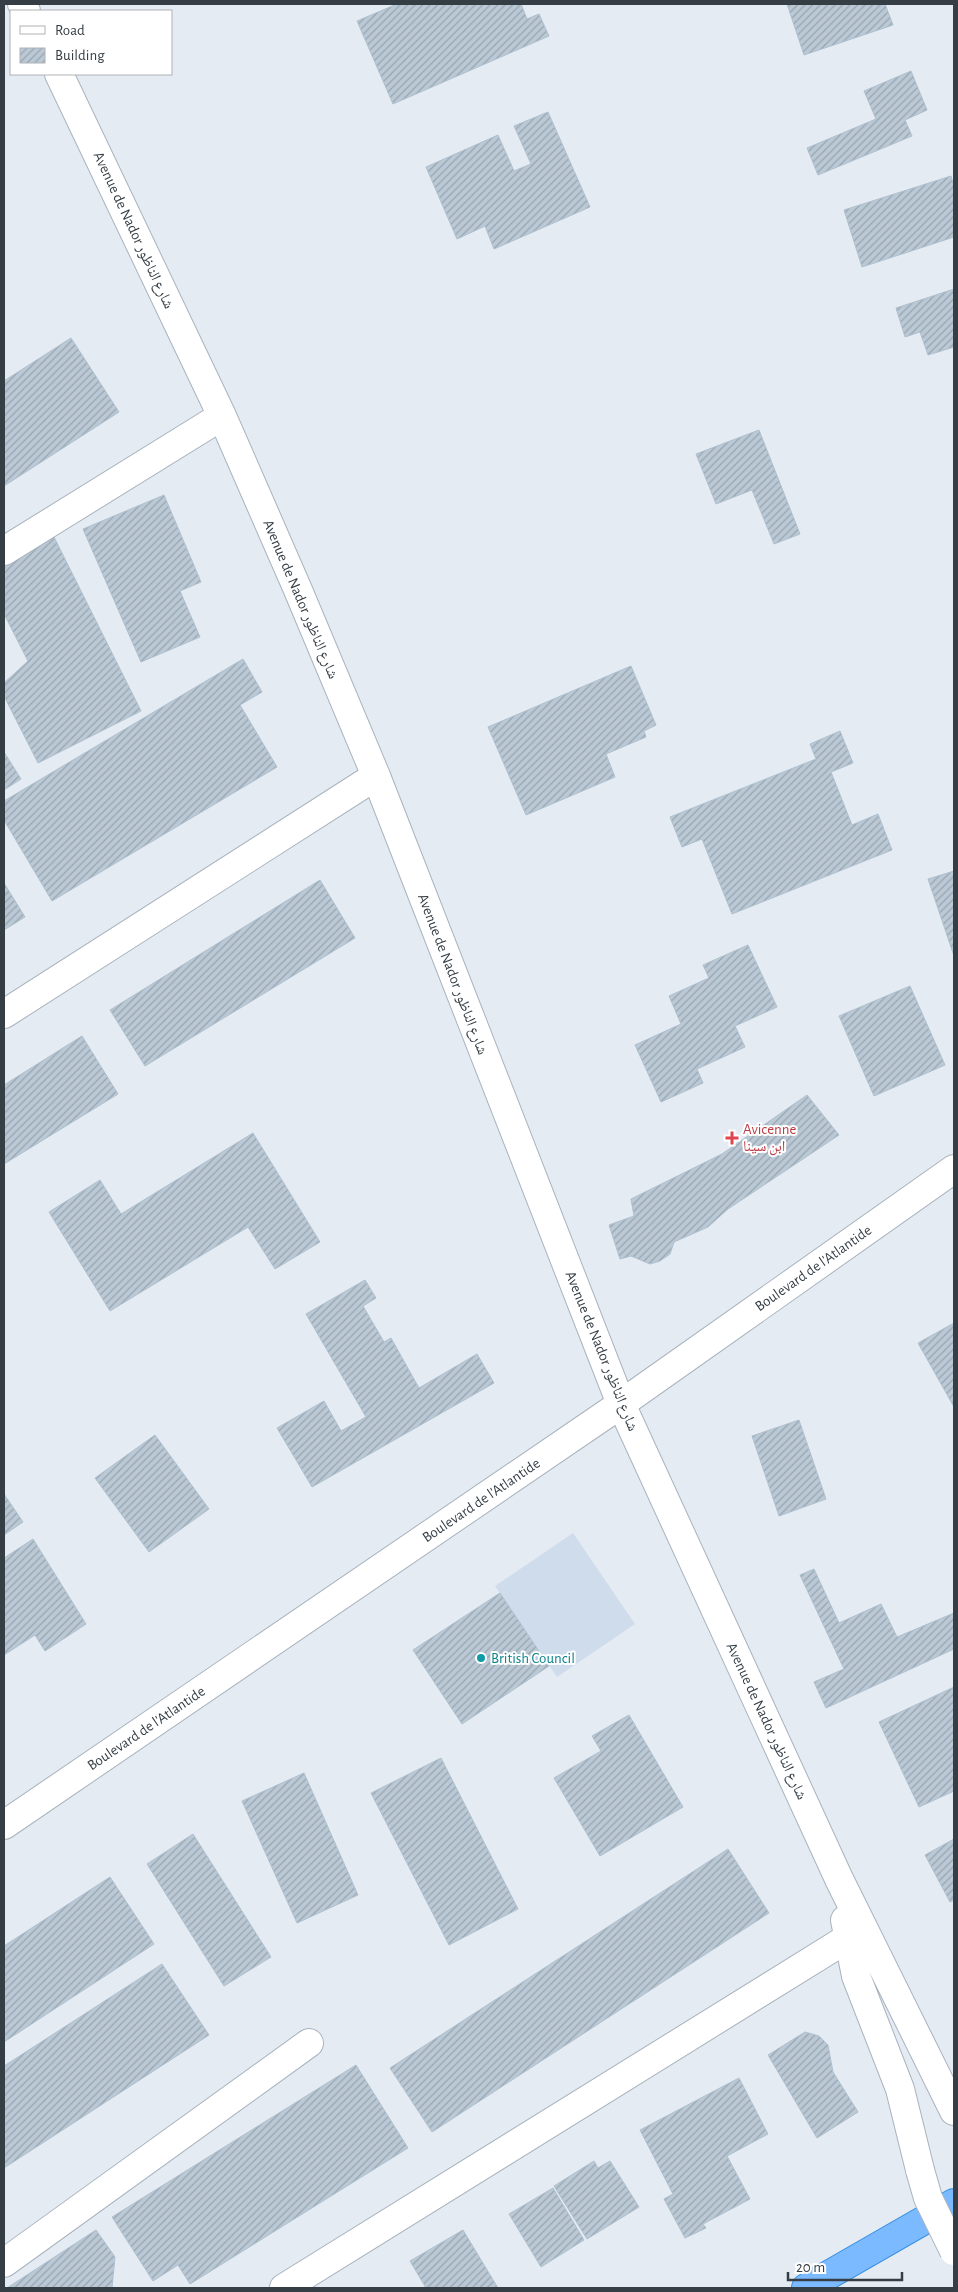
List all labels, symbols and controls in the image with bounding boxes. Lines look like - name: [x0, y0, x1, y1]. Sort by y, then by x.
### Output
- legend: [10, 10, 172, 75]
- text: Road: [55, 23, 85, 38]
- text: Building: [55, 48, 105, 63]
- street label: Avenue de Nador شارع الناظور: [89, 149, 177, 312]
- street label: Avenue de Nador شارع الناظور: [258, 517, 341, 682]
- street label: Avenue de Nador شارع الناظور: [413, 892, 490, 1058]
- place label: Avicenne ابن سينا: [743, 1122, 796, 1156]
- marker: Avicenne ابن سينا: [725, 1131, 739, 1145]
- street label: Boulevard de l'Atlantide: [752, 1223, 874, 1314]
- street label: Avenue de Nador شارع الناظور: [561, 1269, 641, 1434]
- street label: Boulevard de l'Atlantide: [420, 1455, 543, 1545]
- street label: Avenue de Nador شارع الناظور: [722, 1640, 810, 1803]
- place label: British Council: [491, 1651, 575, 1666]
- marker: British Council: [475, 1652, 487, 1664]
- street label: Boulevard de l'Atlantide: [85, 1683, 208, 1773]
- scale bar: [788, 2250, 902, 2282]
- text: 20 m: [796, 2260, 825, 2275]

